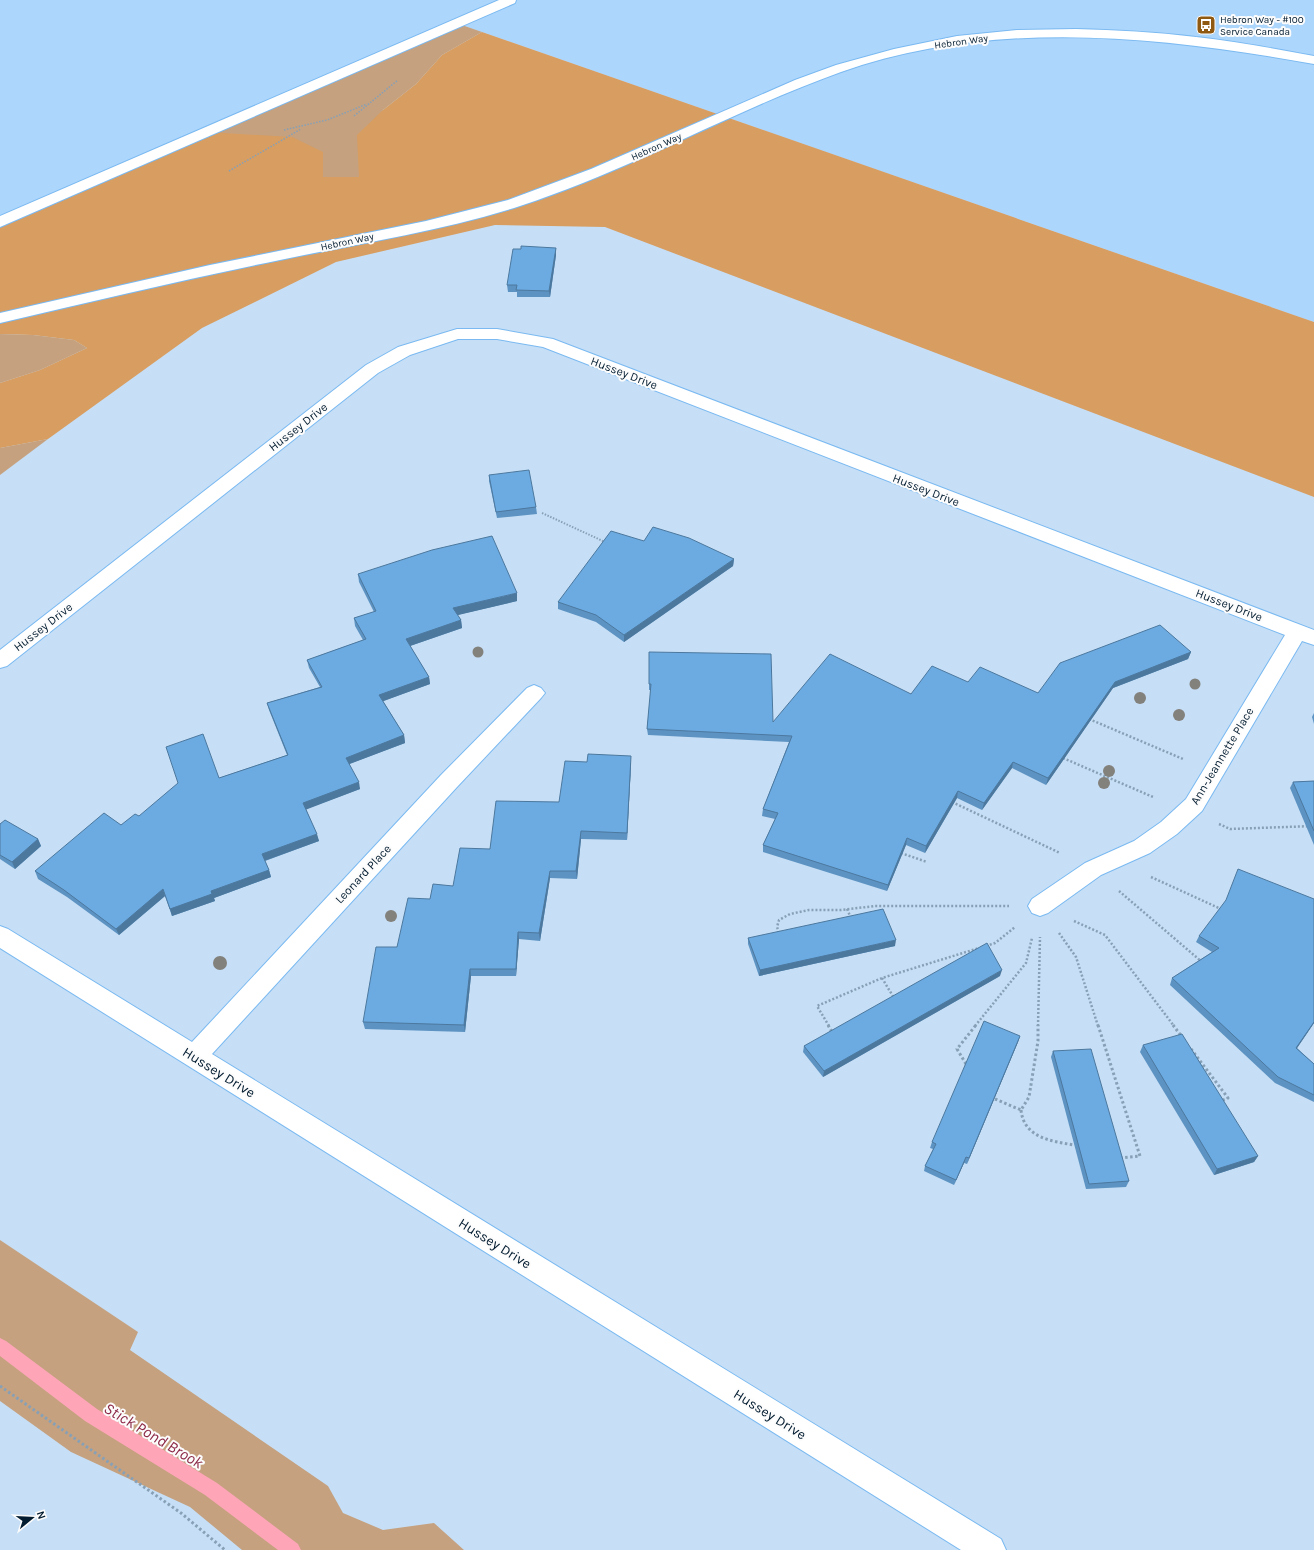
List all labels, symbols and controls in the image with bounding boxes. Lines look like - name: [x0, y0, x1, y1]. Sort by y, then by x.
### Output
- bus stop icon: Hebron Way - #100 Service Canada: [1195, 14, 1217, 36]
- place label: Hebron Way - #100 Service Canada: [1220, 14, 1304, 38]
- street label: Hebron Way: [934, 32, 989, 52]
- street label: Hebron Way: [629, 130, 684, 163]
- street label: Hebron Way: [320, 230, 375, 253]
- street label: Hussey Drive: [589, 354, 659, 392]
- street label: Hussey Drive: [266, 400, 330, 454]
- street label: Hussey Drive: [891, 471, 961, 509]
- street label: Hussey Drive: [1194, 586, 1264, 624]
- street label: Hussey Drive: [11, 600, 75, 654]
- street label: Ann-Jeannette Place: [1187, 705, 1257, 807]
- street label: Leonard Place: [332, 842, 394, 906]
- street label: Hussey Drive: [179, 1043, 258, 1101]
- street label: Hussey Drive: [455, 1214, 534, 1272]
- street label: Hussey Drive: [730, 1385, 809, 1443]
- water label: Stick Pond Brook: [101, 1398, 207, 1473]
- north arrow: [12, 1498, 52, 1538]
- text: N: [34, 1509, 48, 1521]

